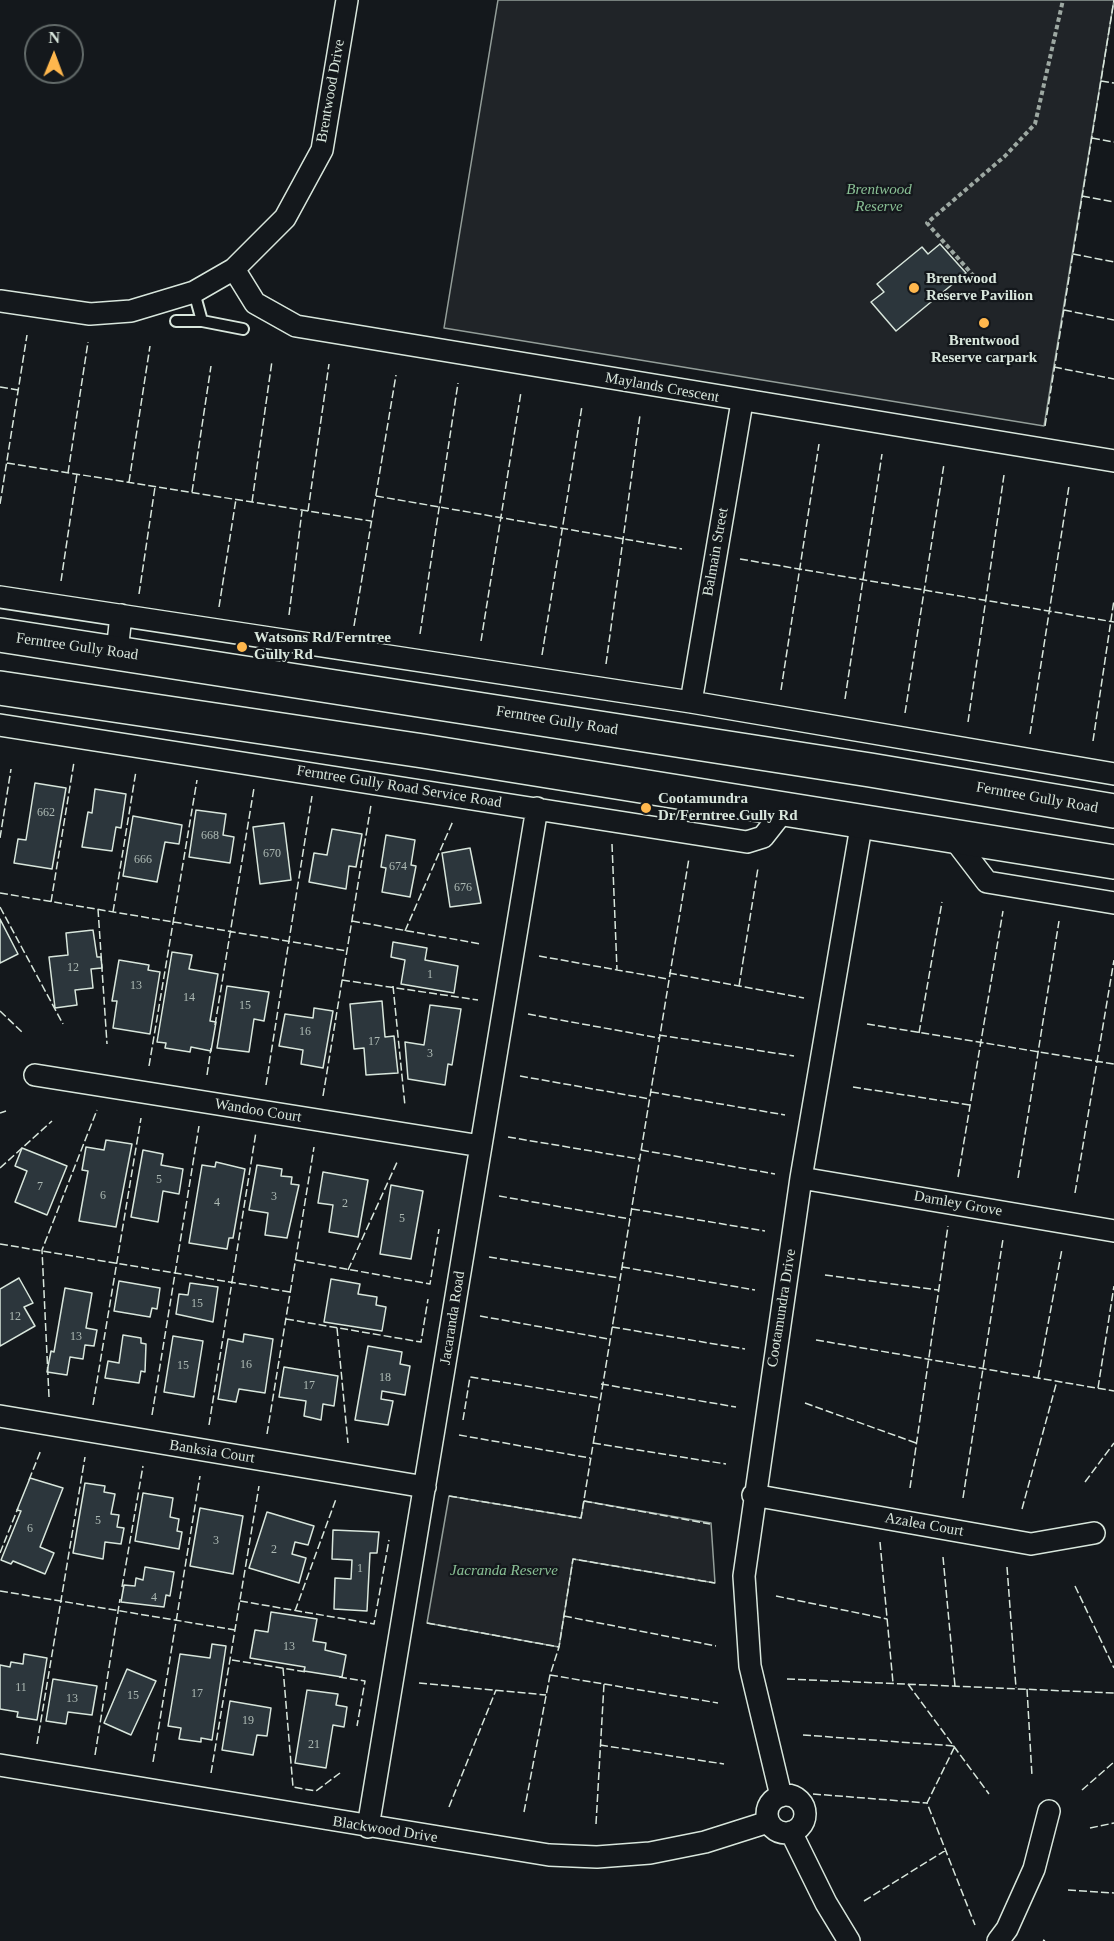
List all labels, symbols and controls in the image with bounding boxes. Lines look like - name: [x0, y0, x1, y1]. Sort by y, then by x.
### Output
- north arrow: [24, 24, 84, 84]
- text: N: [48, 29, 60, 46]
- street label: Brentwood Drive: [313, 38, 349, 144]
- park label: Brentwood Reserve: [846, 181, 912, 216]
- place label: Brentwood Reserve Pavilion: [926, 270, 1033, 305]
- marker: Brentwood Reserve Pavilion: [907, 281, 921, 295]
- marker: Brentwood Reserve carpark: [977, 316, 991, 330]
- place label: Brentwood Reserve carpark: [931, 332, 1037, 367]
- street label: Maylands Crescent: [604, 369, 720, 407]
- street label: Balmain Street: [699, 506, 733, 598]
- place label: Watsons Rd/Ferntree Gully Rd: [254, 629, 391, 664]
- street label: Ferntree Gully Road: [15, 630, 139, 664]
- marker: Watsons Rd/Ferntree Gully Rd: [235, 640, 249, 654]
- street label: Ferntree Gully Road: [495, 702, 619, 740]
- street label: Ferntree Gully Road Service Road: [295, 762, 503, 812]
- street label: Ferntree Gully Road: [975, 778, 1099, 818]
- place label: Cootamundra Dr/Ferntree Gully Rd: [658, 790, 798, 825]
- marker: Cootamundra Dr/Ferntree Gully Rd: [639, 801, 653, 815]
- house number: 662: [37, 806, 55, 820]
- house number: 668: [201, 829, 219, 843]
- house number: 670: [263, 847, 281, 861]
- house number: 666: [134, 853, 152, 867]
- house number: 674: [389, 860, 407, 874]
- house number: 676: [454, 881, 472, 895]
- house number: 12: [67, 961, 79, 975]
- house number: 1: [427, 968, 433, 982]
- house number: 13: [130, 979, 142, 993]
- house number: 14: [183, 991, 195, 1005]
- house number: 15: [239, 999, 251, 1013]
- house number: 16: [299, 1025, 311, 1039]
- house number: 17: [368, 1035, 380, 1049]
- house number: 3: [427, 1047, 433, 1061]
- street label: Wandoo Court: [213, 1095, 303, 1127]
- house number: 5: [156, 1173, 162, 1187]
- house number: 7: [37, 1180, 43, 1194]
- street label: Darnley Grove: [912, 1187, 1004, 1221]
- house number: 6: [100, 1189, 106, 1203]
- house number: 3: [271, 1190, 277, 1204]
- house number: 4: [214, 1196, 220, 1210]
- house number: 2: [342, 1197, 348, 1211]
- house number: 5: [399, 1212, 405, 1226]
- street label: Cootamundra Drive: [764, 1248, 800, 1368]
- street label: Jacaranda Road: [437, 1270, 469, 1366]
- house number: 15: [191, 1297, 203, 1311]
- house number: 12: [9, 1310, 21, 1324]
- house number: 13: [70, 1330, 82, 1344]
- house number: 16: [240, 1358, 252, 1372]
- house number: 15: [177, 1359, 189, 1373]
- house number: 18: [379, 1371, 391, 1385]
- house number: 17: [303, 1379, 315, 1393]
- street label: Banksia Court: [168, 1436, 256, 1468]
- street label: Azalea Court: [883, 1509, 965, 1541]
- house number: 5: [95, 1514, 101, 1528]
- house number: 6: [27, 1522, 33, 1536]
- house number: 3: [213, 1534, 219, 1548]
- house number: 2: [271, 1543, 277, 1557]
- house number: 1: [357, 1562, 363, 1576]
- park label: Jacranda Reserve: [450, 1562, 558, 1580]
- house number: 4: [151, 1591, 157, 1605]
- house number: 13: [283, 1640, 295, 1654]
- house number: 11: [15, 1681, 27, 1695]
- house number: 17: [191, 1687, 203, 1701]
- house number: 15: [127, 1689, 139, 1703]
- house number: 13: [66, 1692, 78, 1706]
- house number: 19: [242, 1714, 254, 1728]
- house number: 21: [308, 1738, 320, 1752]
- street label: Blackwood Drive: [331, 1813, 439, 1847]

